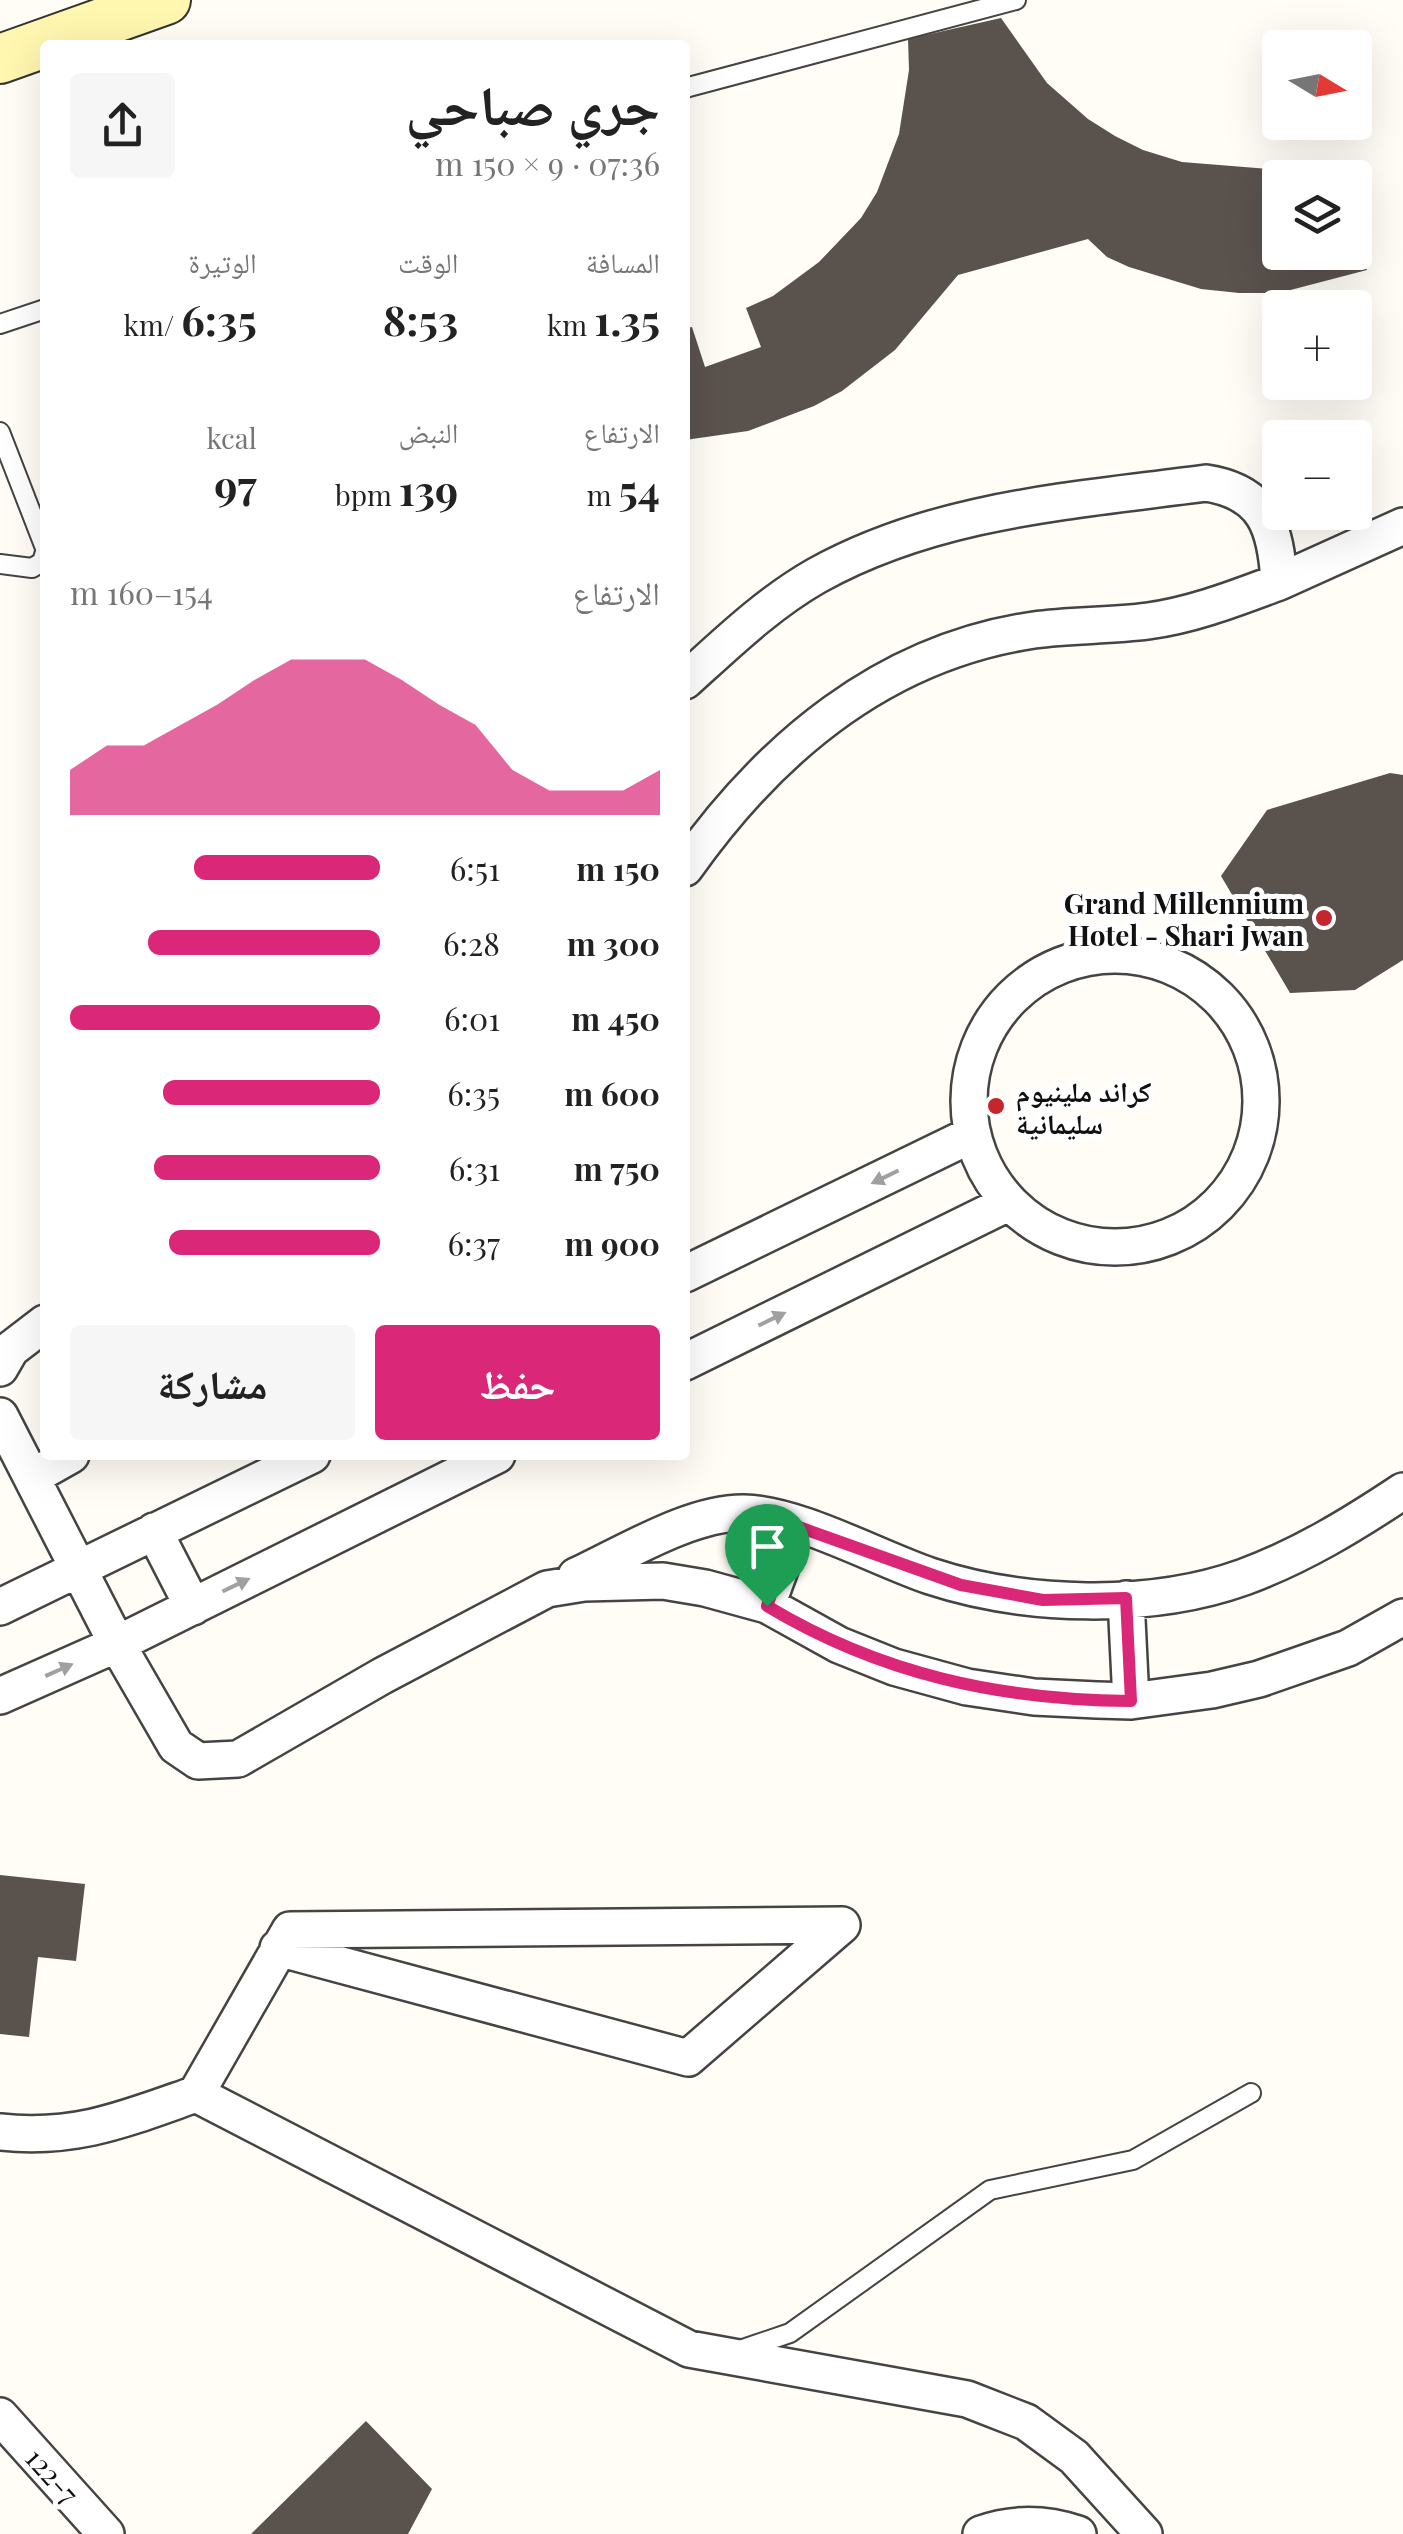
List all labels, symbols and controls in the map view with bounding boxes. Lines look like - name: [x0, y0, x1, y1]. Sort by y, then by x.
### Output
- north arrow: [1262, 30, 1372, 140]
- map controls: [1262, 30, 1372, 530]
- text: جري صباحي: [406, 66, 660, 140]
- button: share: [70, 73, 175, 178]
- text: 07:36 · 9 × 150 m: [435, 141, 660, 184]
- button: layers: [1262, 160, 1372, 270]
- text: الوتيرة: [189, 243, 257, 280]
- text: الوقت: [398, 243, 458, 280]
- text: المسافة: [586, 243, 660, 280]
- button: +: [1262, 290, 1372, 400]
- text: 6:35: [181, 291, 257, 347]
- text: 8:53: [383, 291, 458, 347]
- text: 1.35: [594, 291, 660, 347]
- text: /km: [123, 306, 181, 343]
- text: km: [547, 306, 594, 343]
- text: النبض: [399, 413, 458, 450]
- text: الارتفاع: [584, 413, 660, 450]
- text: kcal: [206, 419, 257, 456]
- button: −: [1262, 420, 1372, 530]
- text: 97: [214, 456, 257, 512]
- text: 139: [399, 461, 458, 517]
- text: 54: [619, 461, 660, 517]
- text: bpm: [335, 476, 399, 513]
- text: m: [587, 476, 619, 513]
- text: 154–160 m: [70, 570, 213, 613]
- text: الارتفاع: [573, 570, 660, 613]
- text: 6:51: [450, 846, 500, 889]
- text: 150 m: [576, 846, 660, 889]
- place label: Grand Millennium Hotel - Shari Jwan: [1064, 884, 1304, 953]
- marker: Grand Millennium Hotel - Shari Jwan: [1313, 907, 1335, 929]
- text: 6:28: [443, 921, 500, 964]
- text: 300 m: [567, 921, 660, 964]
- text: 6:01: [444, 996, 500, 1039]
- text: 450 m: [571, 996, 660, 1039]
- text: 6:35: [447, 1071, 500, 1114]
- text: 600 m: [564, 1071, 660, 1114]
- place label: كراند ملينيوم سليمانية: [1016, 1072, 1151, 1141]
- marker: كراند ملينيوم سليمانية: [985, 1095, 1007, 1117]
- text: 6:31: [449, 1146, 500, 1189]
- text: 750 m: [574, 1146, 660, 1189]
- one-way arrow: [871, 1168, 900, 1185]
- text: 6:37: [448, 1221, 500, 1264]
- text: 900 m: [565, 1221, 660, 1264]
- one-way arrow: [758, 1311, 787, 1328]
- button: مشاركة: [70, 1325, 355, 1440]
- button: حفظ: [375, 1325, 660, 1440]
- pin: [725, 1504, 810, 1607]
- icon: arrive: [740, 1519, 795, 1574]
- one-way arrow: [222, 1577, 251, 1594]
- one-way arrow: [44, 1662, 74, 1678]
- street label: 122-7: [18, 2439, 88, 2511]

